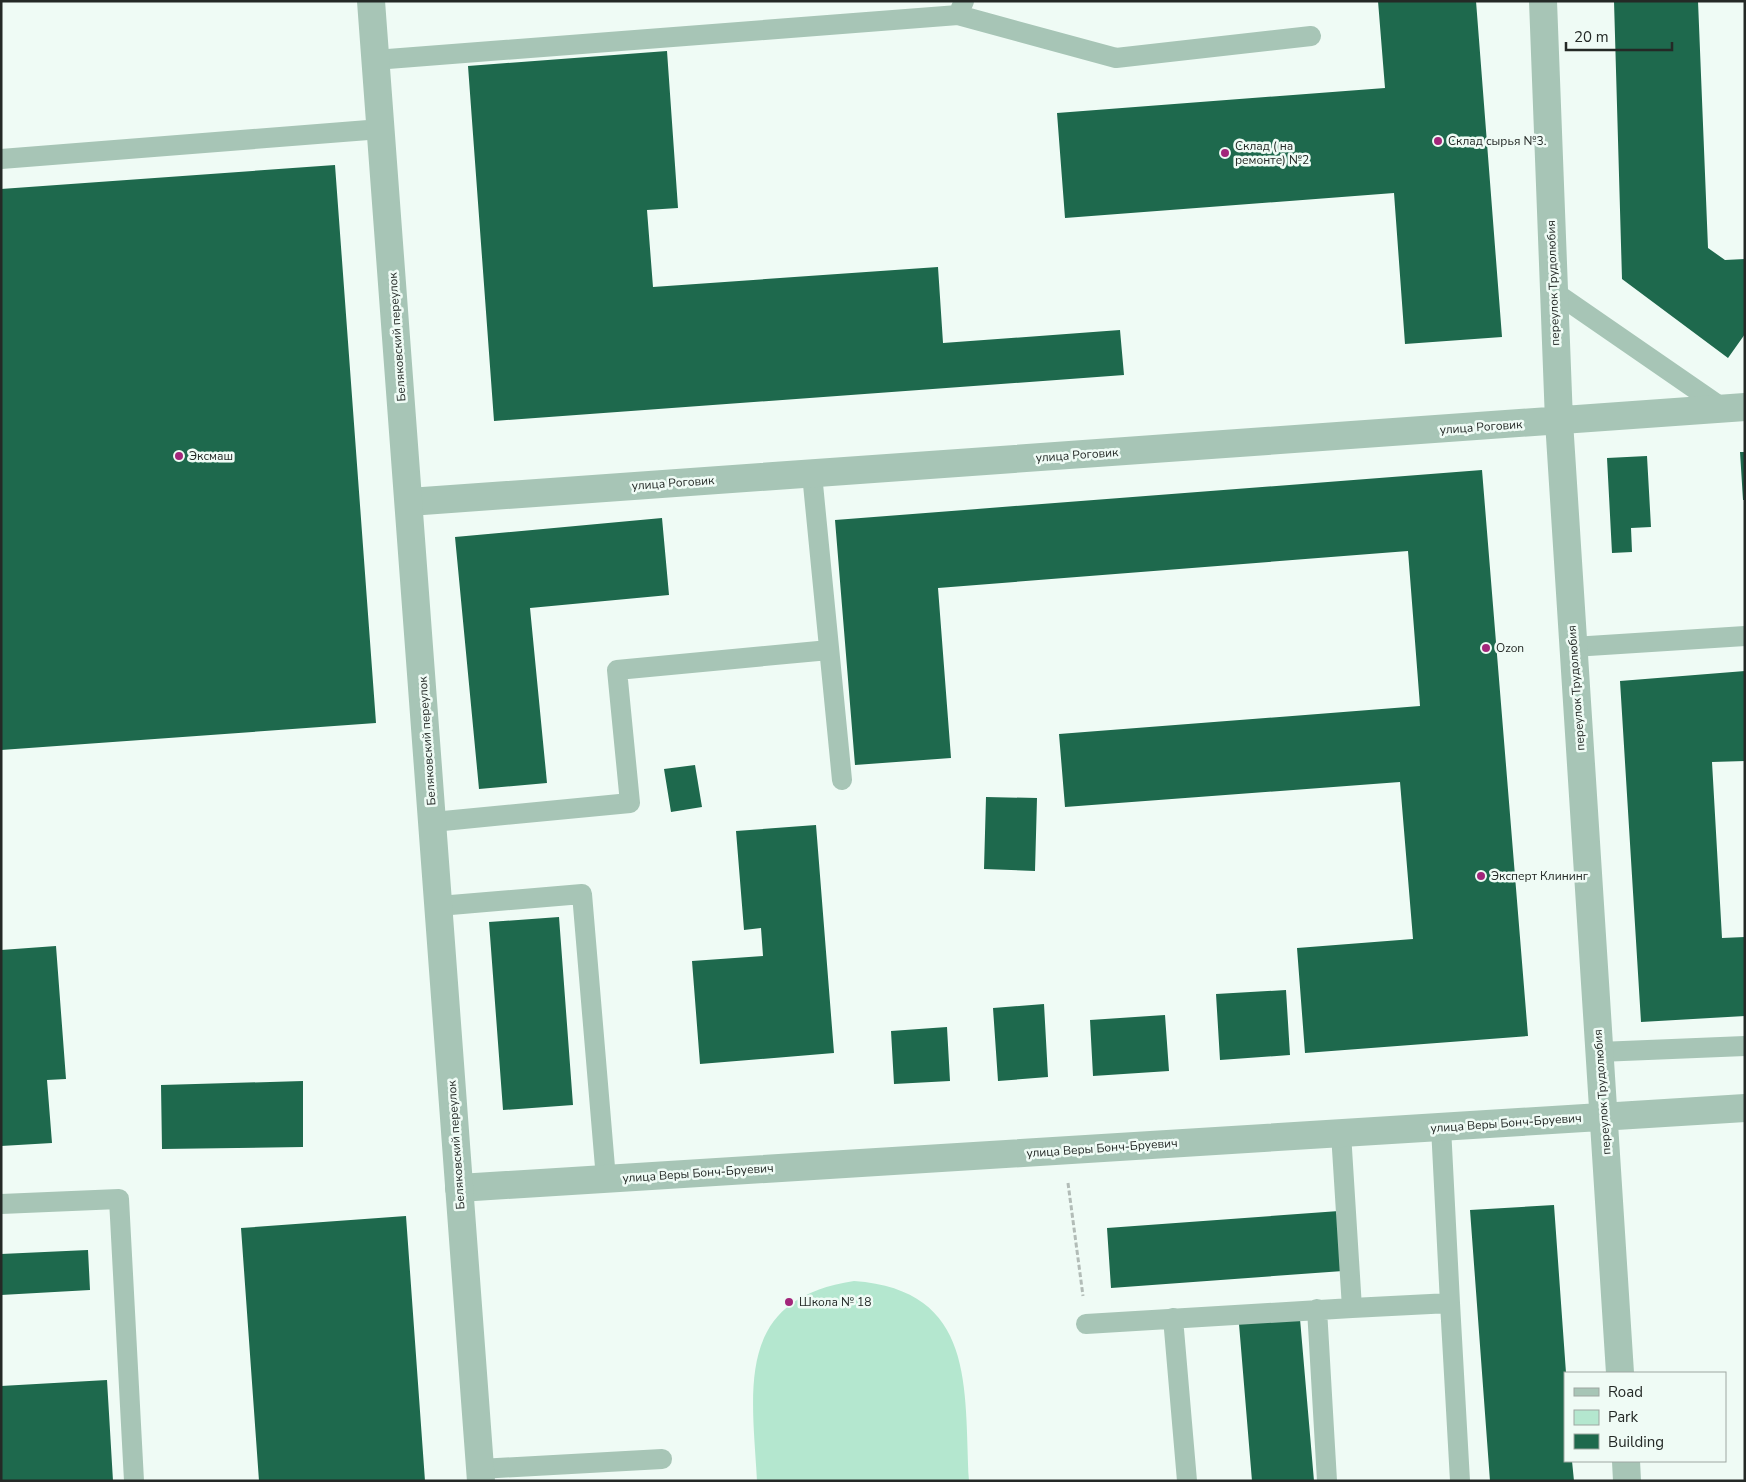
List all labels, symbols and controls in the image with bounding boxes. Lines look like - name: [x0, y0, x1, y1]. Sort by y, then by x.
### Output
- scale bar: [1566, 20, 1672, 52]
- text: 20 m: [1574, 27, 1609, 47]
- place label: Склад сырья №3.: [1448, 133, 1547, 149]
- marker: Склад сырья №3.: [1432, 135, 1444, 147]
- place label: Склад ( на ремонте) №2: [1235, 138, 1309, 168]
- marker: Склад ( на ремонте) №2: [1219, 147, 1231, 159]
- street label: переулок Трудолюбия: [1543, 220, 1563, 346]
- street label: Беляковский переулок: [384, 271, 409, 402]
- street label: улица Роговик: [1439, 416, 1523, 438]
- street label: улица Роговик: [1035, 444, 1119, 466]
- place label: Эксмаш: [189, 448, 233, 464]
- marker: Эксмаш: [173, 450, 185, 462]
- street label: улица Роговик: [631, 472, 715, 494]
- street label: переулок Трудолюбия: [1564, 625, 1588, 751]
- place label: Ozon: [1496, 640, 1524, 656]
- marker: Ozon: [1480, 642, 1492, 654]
- street label: Беляковский переулок: [414, 675, 439, 806]
- place label: Эксперт Клининг: [1491, 868, 1589, 884]
- marker: Эксперт Клининг: [1475, 870, 1487, 882]
- street label: переулок Трудолюбия: [1590, 1029, 1614, 1155]
- street label: Беляковский переулок: [443, 1079, 468, 1210]
- street label: улица Веры Бонч-Бруевич: [1430, 1110, 1582, 1136]
- street label: улица Веры Бонч-Бруевич: [1026, 1135, 1178, 1161]
- street label: улица Веры Бонч-Бруевич: [622, 1160, 774, 1186]
- place label: Школа № 18: [799, 1294, 872, 1310]
- marker: Школа № 18: [783, 1296, 795, 1308]
- legend: [1564, 1372, 1726, 1462]
- text: Road: [1608, 1382, 1643, 1402]
- text: Park: [1608, 1407, 1638, 1427]
- text: Building: [1608, 1432, 1664, 1452]

